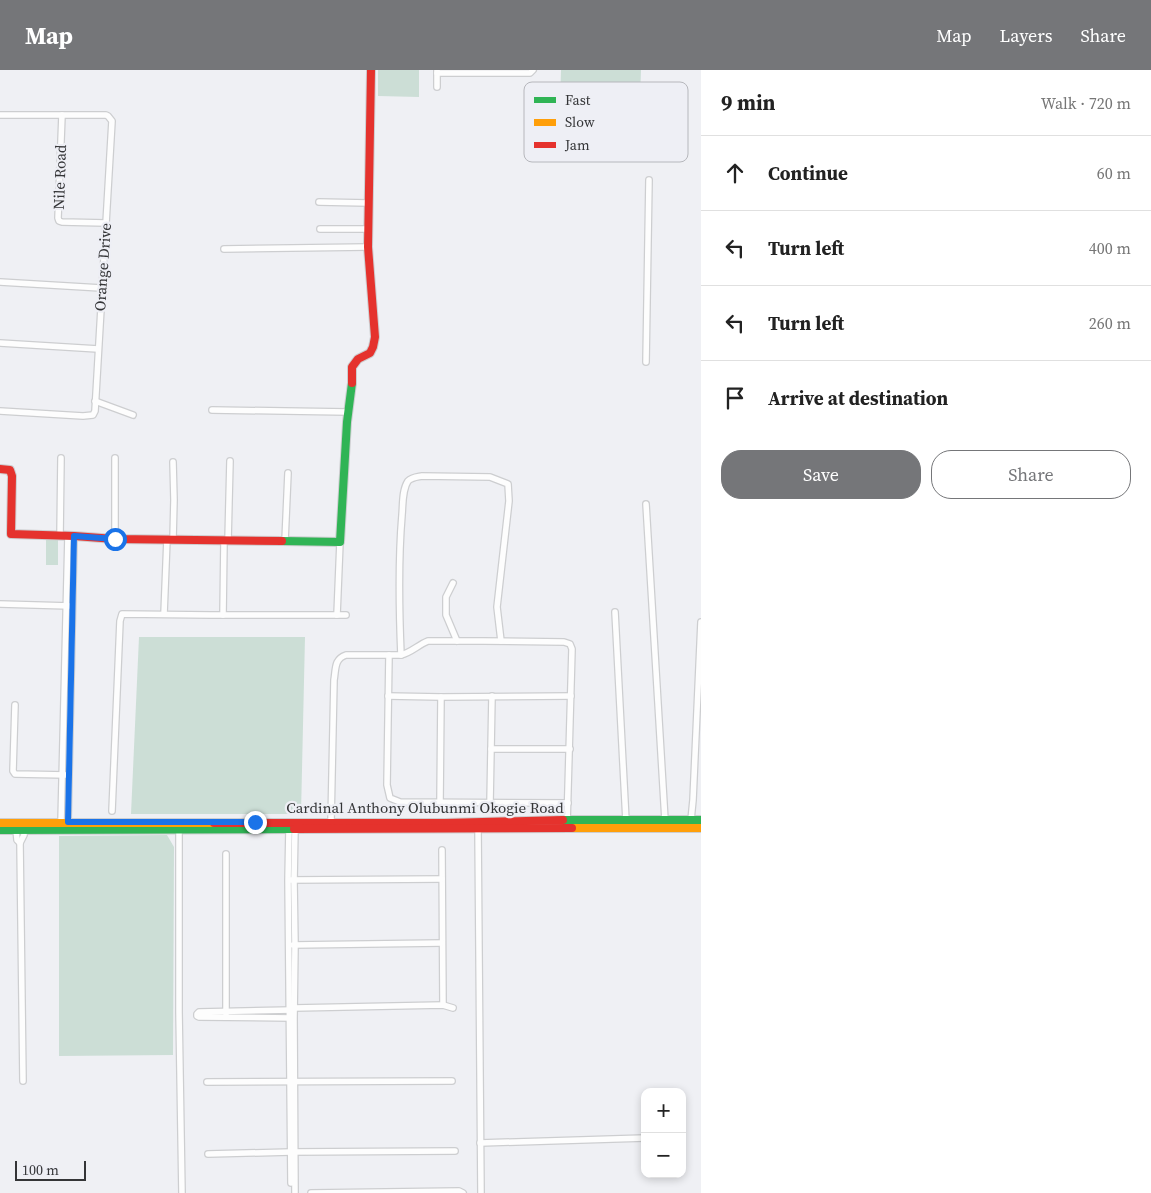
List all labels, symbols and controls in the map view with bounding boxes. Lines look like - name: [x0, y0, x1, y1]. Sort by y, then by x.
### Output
- text: Map: [25, 19, 73, 52]
- text: Map: [936, 23, 971, 48]
- text: Layers: [999, 23, 1052, 48]
- text: Share: [1080, 23, 1126, 48]
- legend: [524, 82, 688, 162]
- text: 9 min: [721, 88, 776, 117]
- text: Fast: [565, 90, 591, 110]
- text: Walk · 720 m: [1041, 92, 1131, 114]
- text: Slow: [565, 112, 595, 132]
- text: Jam: [564, 135, 590, 155]
- street label: Nile Road: [48, 144, 71, 210]
- icon: ahead: [721, 159, 749, 187]
- text: Continue: [768, 160, 848, 186]
- text: 60 m: [1097, 162, 1131, 184]
- street label: Orange Drive: [89, 222, 116, 312]
- icon: left: [721, 234, 749, 262]
- text: Turn left: [768, 235, 844, 261]
- text: 400 m: [1089, 237, 1131, 259]
- icon: left: [721, 309, 749, 337]
- text: Turn left: [768, 310, 844, 336]
- text: 260 m: [1089, 312, 1131, 334]
- icon: arrive: [721, 384, 749, 412]
- text: Arrive at destination: [768, 385, 948, 411]
- button: Save: [721, 450, 921, 499]
- button: Share: [931, 450, 1131, 499]
- route start: [104, 528, 127, 551]
- street label: Cardinal Anthony Olubunmi Okogie Road: [286, 797, 564, 818]
- route end: [244, 811, 267, 834]
- map controls: [641, 1088, 686, 1178]
- button: +: [641, 1088, 686, 1133]
- button: −: [641, 1133, 686, 1178]
- scale bar: [15, 1158, 86, 1181]
- text: 100 m: [22, 1160, 59, 1180]

